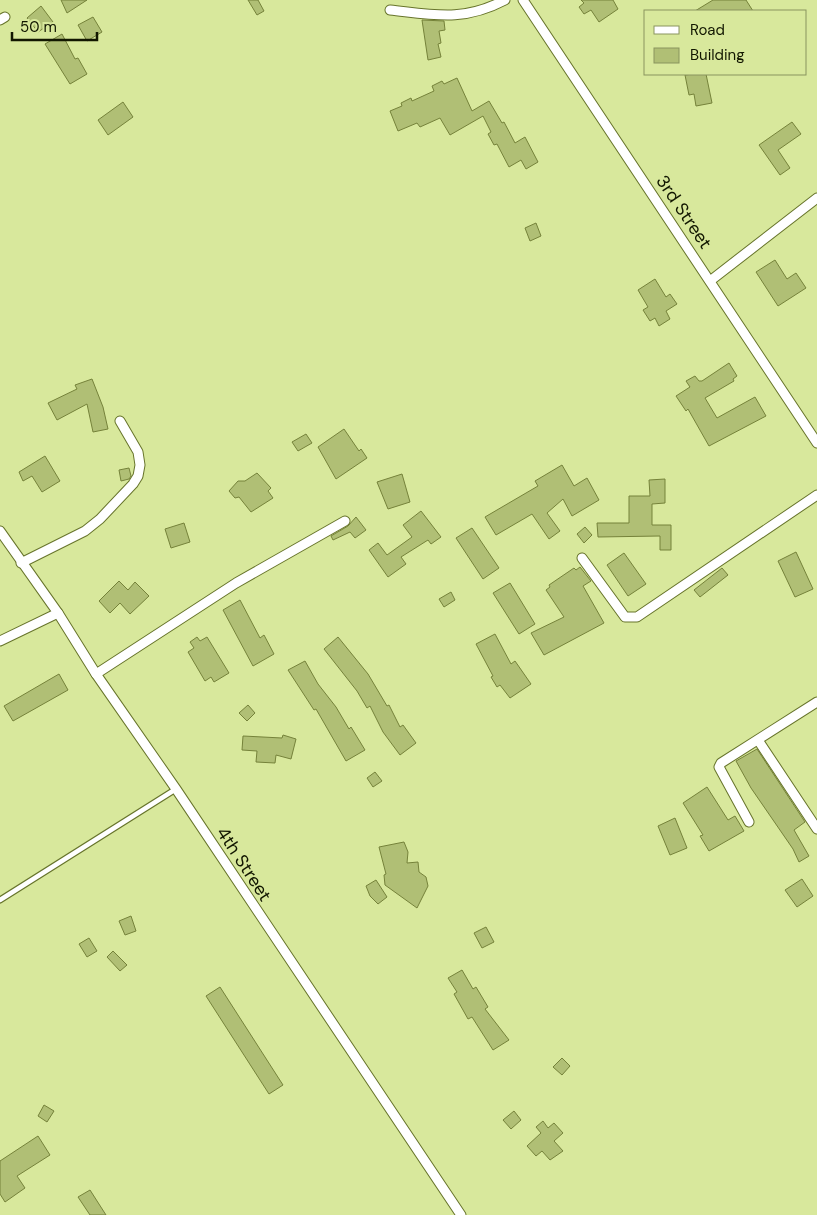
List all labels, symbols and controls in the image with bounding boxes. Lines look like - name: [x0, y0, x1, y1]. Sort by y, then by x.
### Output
- scale bar: [12, 10, 98, 42]
- legend: [644, 10, 807, 75]
- text: 50 m: [20, 17, 57, 37]
- text: Road: [690, 20, 725, 40]
- text: Building: [690, 45, 745, 65]
- street label: 3rd Street: [651, 170, 717, 254]
- street label: 4th Street: [211, 822, 277, 906]

